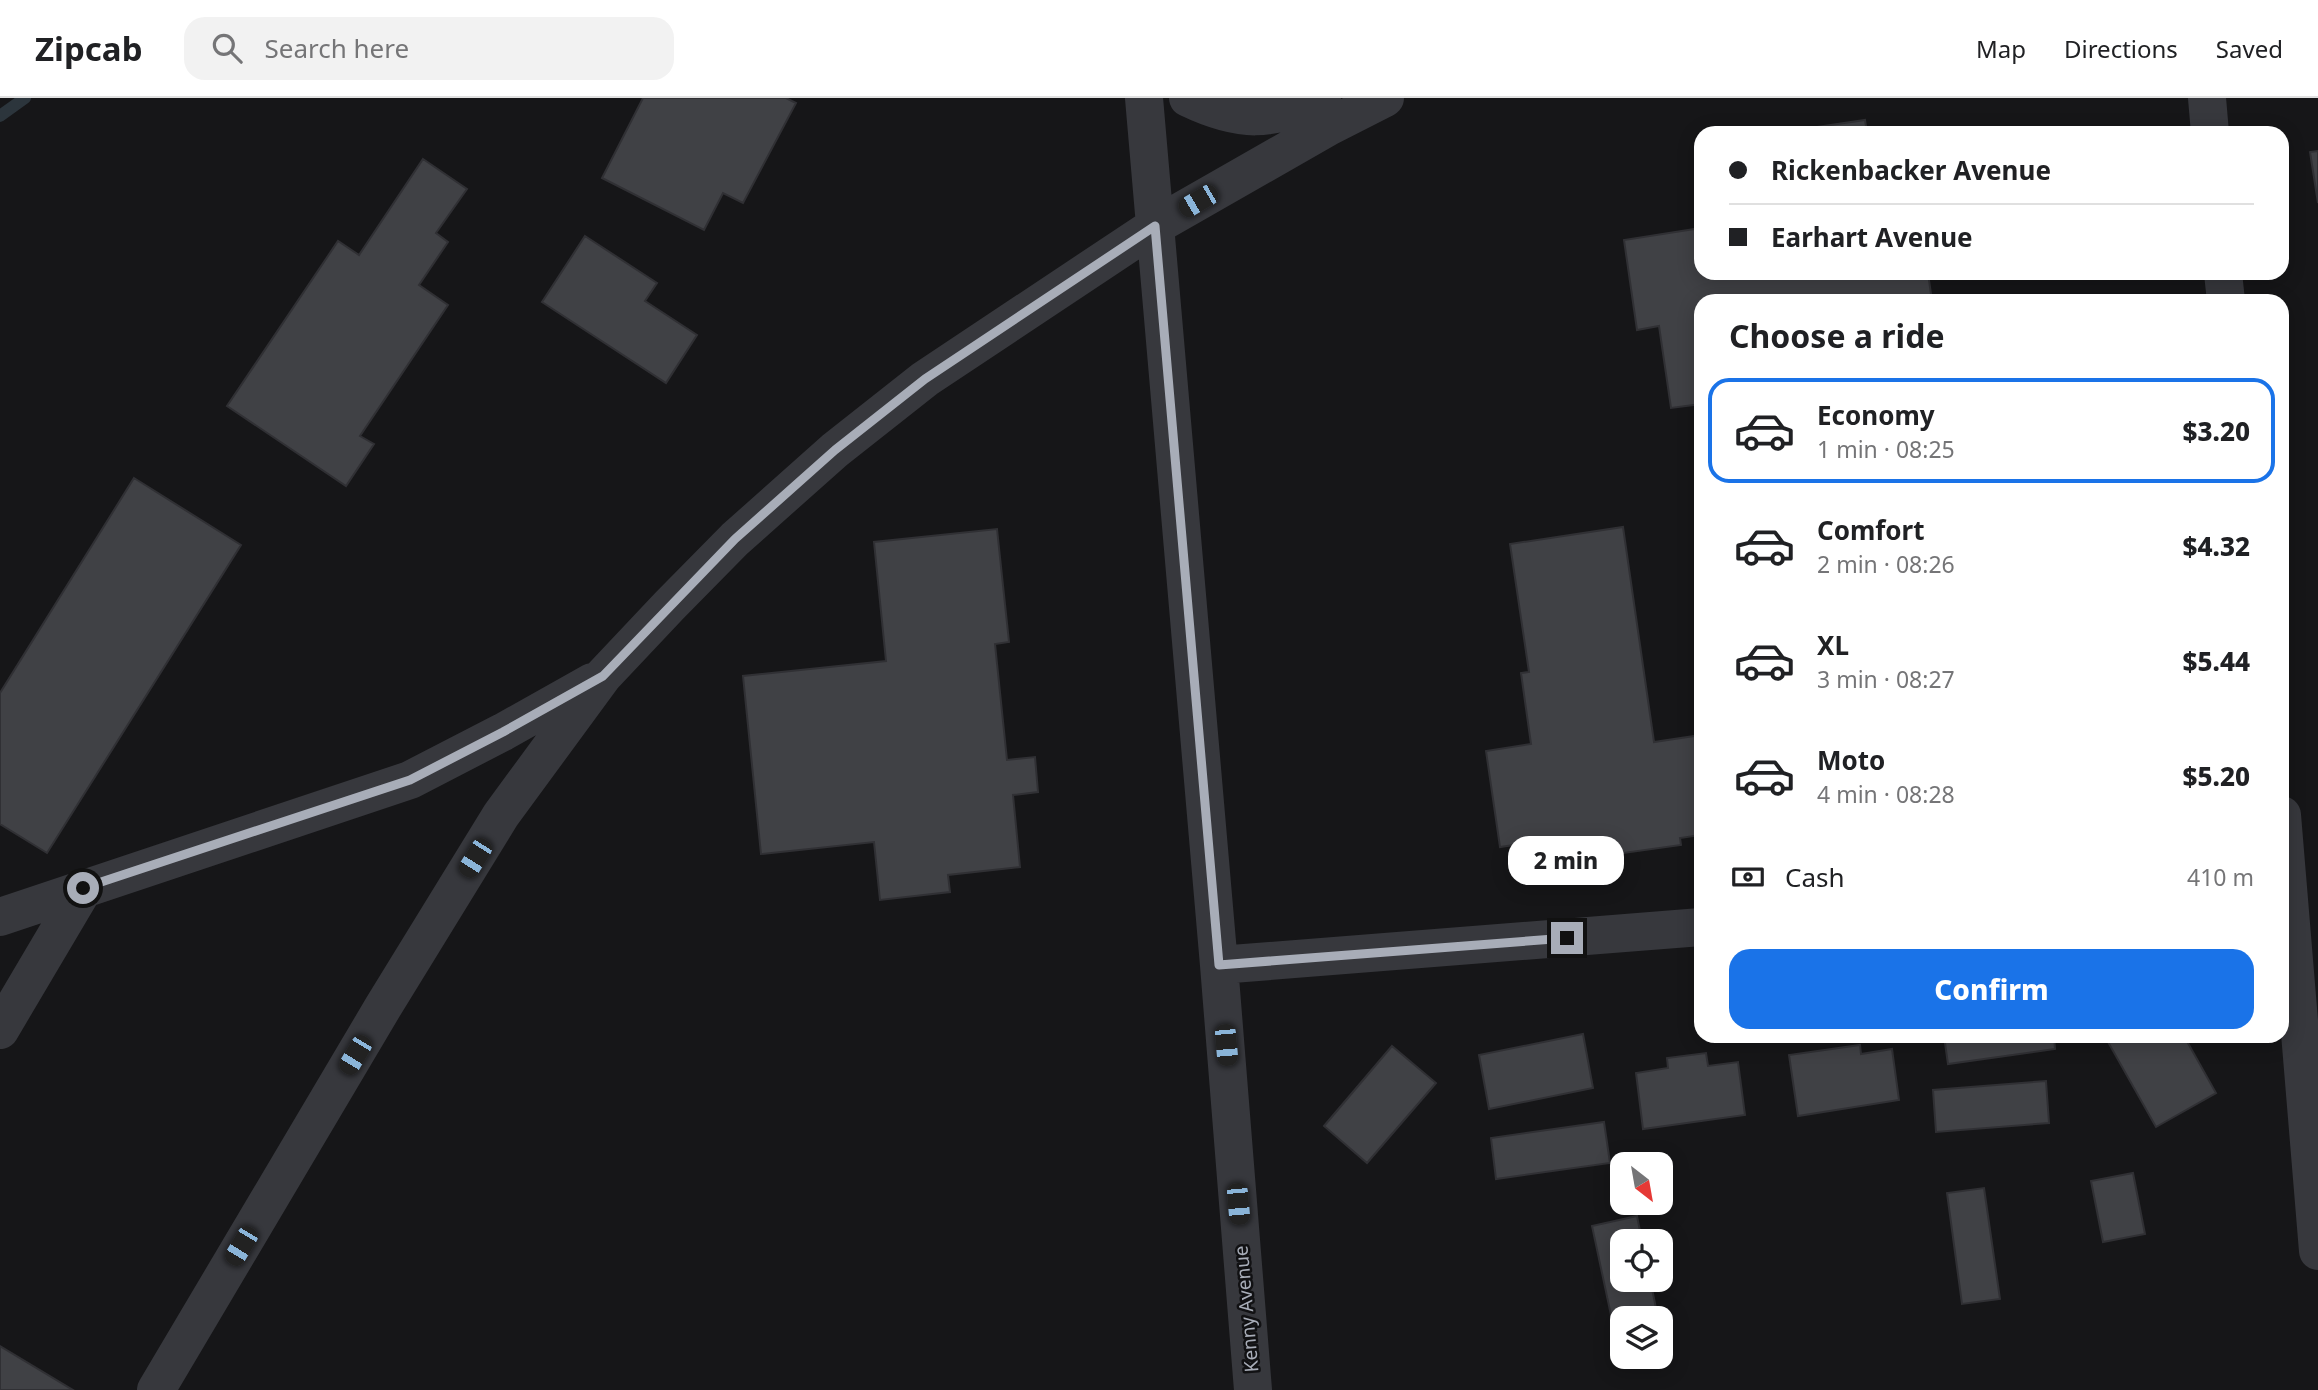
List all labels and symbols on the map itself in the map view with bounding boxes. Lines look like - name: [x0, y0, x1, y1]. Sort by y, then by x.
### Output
- car: [1175, 181, 1222, 221]
- car: [455, 835, 496, 881]
- callout: 2 min: [1509, 836, 1625, 886]
- route start: [67, 872, 99, 904]
- route end: [1551, 922, 1583, 954]
- car: [1214, 1023, 1239, 1067]
- car: [336, 1032, 375, 1078]
- north arrow: [1610, 1152, 1673, 1214]
- car: [1226, 1182, 1251, 1226]
- car: [222, 1223, 261, 1269]
- street label: Kenny Avenue: [1228, 1244, 1264, 1374]

